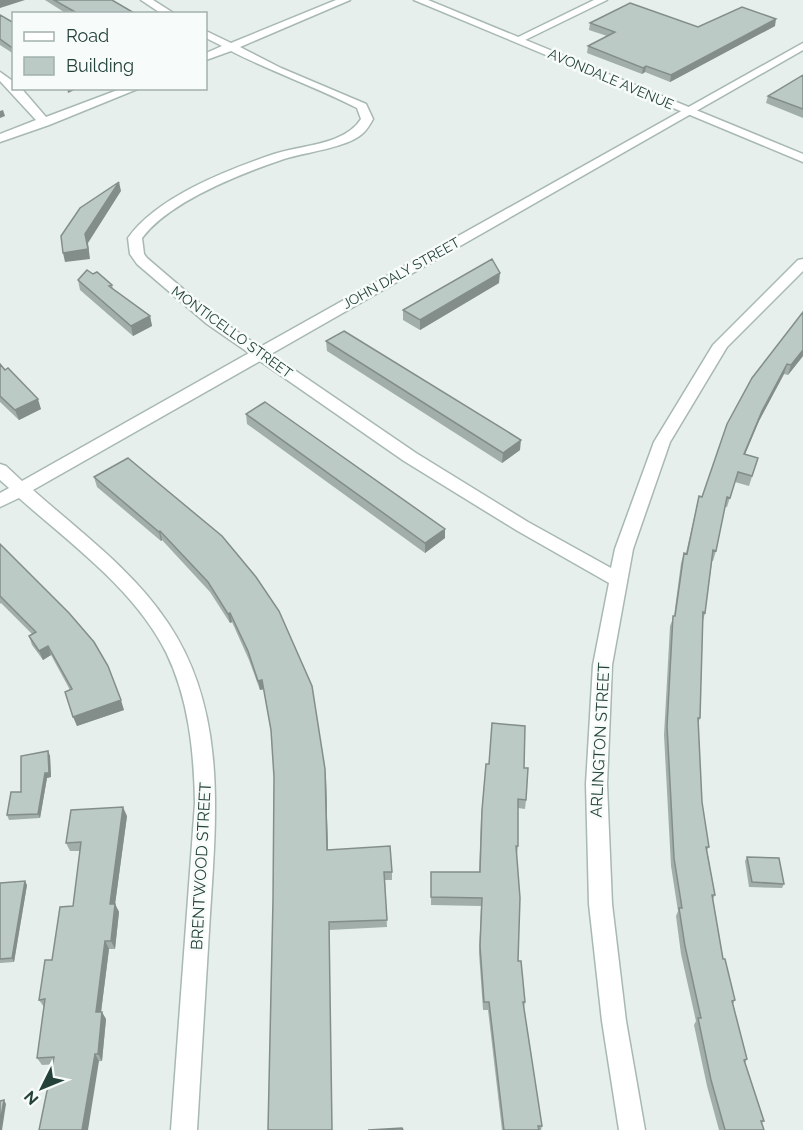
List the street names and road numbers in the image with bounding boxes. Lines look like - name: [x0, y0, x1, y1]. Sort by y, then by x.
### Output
- street label: AVONDALE AVENUE: [546, 45, 676, 113]
- street label: JOHN DALY STREET: [340, 234, 463, 312]
- street label: MONTICELLO STREET: [168, 283, 296, 382]
- street label: ARLINGTON STREET: [586, 662, 614, 818]
- street label: BRENTWOOD STREET: [187, 781, 215, 950]

